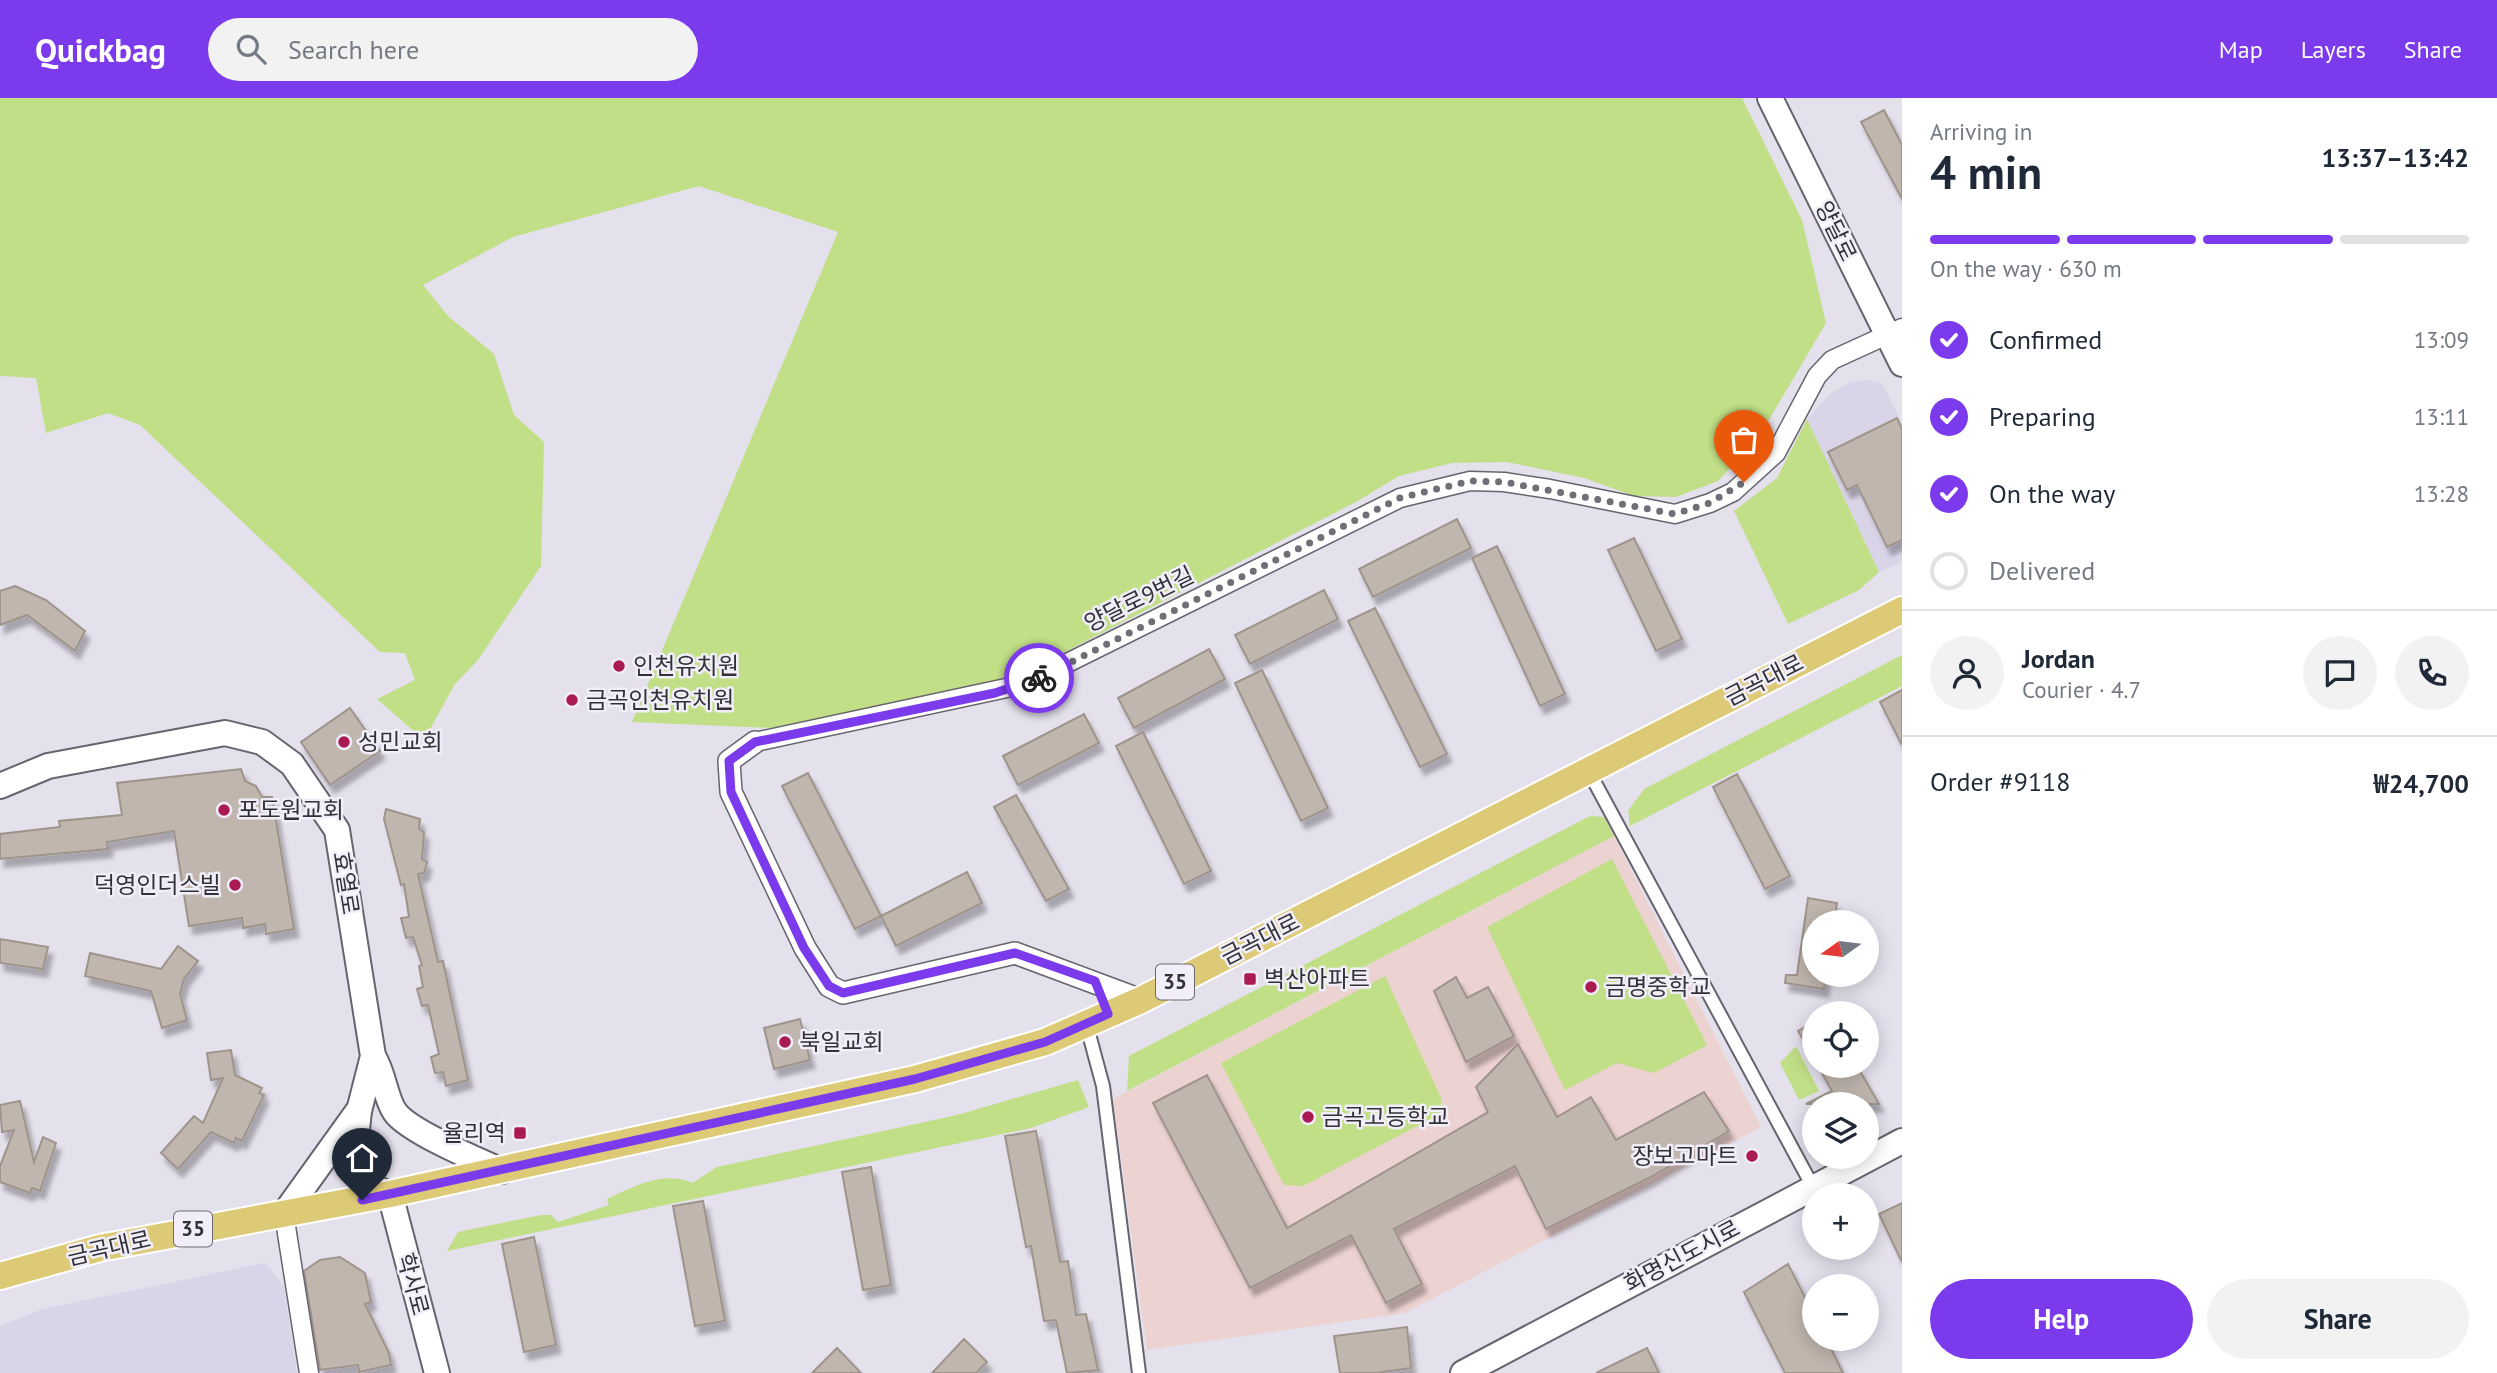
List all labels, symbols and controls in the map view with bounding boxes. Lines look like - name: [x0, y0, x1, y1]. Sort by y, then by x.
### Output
- search box: [208, 18, 698, 81]
- text: Quickbag: [35, 28, 166, 71]
- icon: search: [232, 30, 270, 68]
- text: Search here: [288, 33, 419, 66]
- text: Map: [2219, 34, 2263, 65]
- text: Layers: [2301, 34, 2366, 65]
- text: Share: [2404, 34, 2462, 65]
- text: Arriving in: [1930, 117, 2032, 146]
- text: 13:37–13:42: [2322, 141, 2469, 174]
- text: 4 min: [1930, 142, 2042, 202]
- street label: 양달로: [1810, 196, 1863, 266]
- text: On the way · 630 m: [1930, 254, 2122, 283]
- icon: check: [1930, 321, 1968, 359]
- text: Confirmed: [1989, 323, 2102, 356]
- text: 13:09: [2414, 325, 2469, 354]
- icon: check: [1930, 398, 1968, 436]
- text: Preparing: [1989, 400, 2096, 433]
- text: 13:11: [2414, 402, 2469, 431]
- pin: [1714, 410, 1774, 482]
- icon: bag: [1725, 421, 1763, 459]
- icon: check: [1930, 475, 1968, 513]
- text: On the way: [1989, 477, 2115, 510]
- text: 13:28: [2414, 479, 2469, 508]
- text: Delivered: [1989, 554, 2095, 587]
- street label: 양달로9번길: [1079, 560, 1198, 638]
- button: person: [1930, 636, 2004, 710]
- button: chat: [2303, 636, 2377, 710]
- button: phone: [2395, 636, 2469, 710]
- text: Jordan: [2022, 642, 2095, 675]
- courier: [1004, 643, 1074, 713]
- street label: 금곡대로: [1719, 647, 1808, 712]
- place label: 인천유치원: [633, 651, 739, 680]
- marker: 인천유치원: [611, 658, 627, 674]
- icon: bike: [1020, 659, 1058, 697]
- text: Courier · 4.7: [2022, 675, 2141, 704]
- place label: 금곡인천유치원: [586, 685, 734, 714]
- marker: 금곡인천유치원: [564, 692, 580, 708]
- place label: 성민교회: [358, 727, 443, 756]
- marker: 성민교회: [336, 734, 352, 750]
- text: Order #9118: [1930, 765, 2070, 798]
- text: ₩24,700: [2373, 767, 2469, 800]
- place label: 포도원교회: [238, 795, 344, 824]
- marker: 포도원교회: [216, 802, 232, 818]
- street label: 효열로: [327, 849, 366, 917]
- place label: 덕영인더스빌: [94, 870, 221, 899]
- marker: 덕영인더스빌: [227, 877, 243, 893]
- street label: 금곡대로: [1215, 906, 1304, 971]
- north arrow: [1802, 910, 1880, 987]
- map controls: [1802, 910, 1879, 1351]
- road number: 35: [1156, 964, 1194, 1000]
- place label: 벽산아파트: [1264, 964, 1370, 993]
- marker: 벽산아파트: [1242, 971, 1258, 987]
- place label: 금명중학교: [1605, 972, 1711, 1001]
- marker: 금명중학교: [1583, 979, 1599, 995]
- button: locate: [1802, 1001, 1879, 1078]
- place label: 북일교회: [799, 1027, 884, 1056]
- marker: 북일교회: [777, 1034, 793, 1050]
- button: layers: [1802, 1092, 1879, 1169]
- place label: 금곡고등학교: [1322, 1102, 1449, 1131]
- marker: 금곡고등학교: [1300, 1109, 1316, 1125]
- place label: 율리역: [443, 1118, 506, 1147]
- marker: 율리역: [512, 1125, 528, 1141]
- pin: [332, 1128, 392, 1200]
- icon: home: [343, 1139, 381, 1177]
- place label: 장보고마트: [1632, 1141, 1738, 1170]
- marker: 장보고마트: [1744, 1148, 1760, 1164]
- button: +: [1802, 1183, 1879, 1260]
- road number: 35: [174, 1212, 212, 1246]
- street label: 화명신도시로: [1619, 1213, 1745, 1298]
- street label: 금곡대로: [64, 1224, 153, 1271]
- street label: 학사로: [391, 1249, 436, 1318]
- button: −: [1802, 1274, 1879, 1351]
- button: Help: [1930, 1279, 2193, 1359]
- button: Share: [2207, 1279, 2469, 1359]

